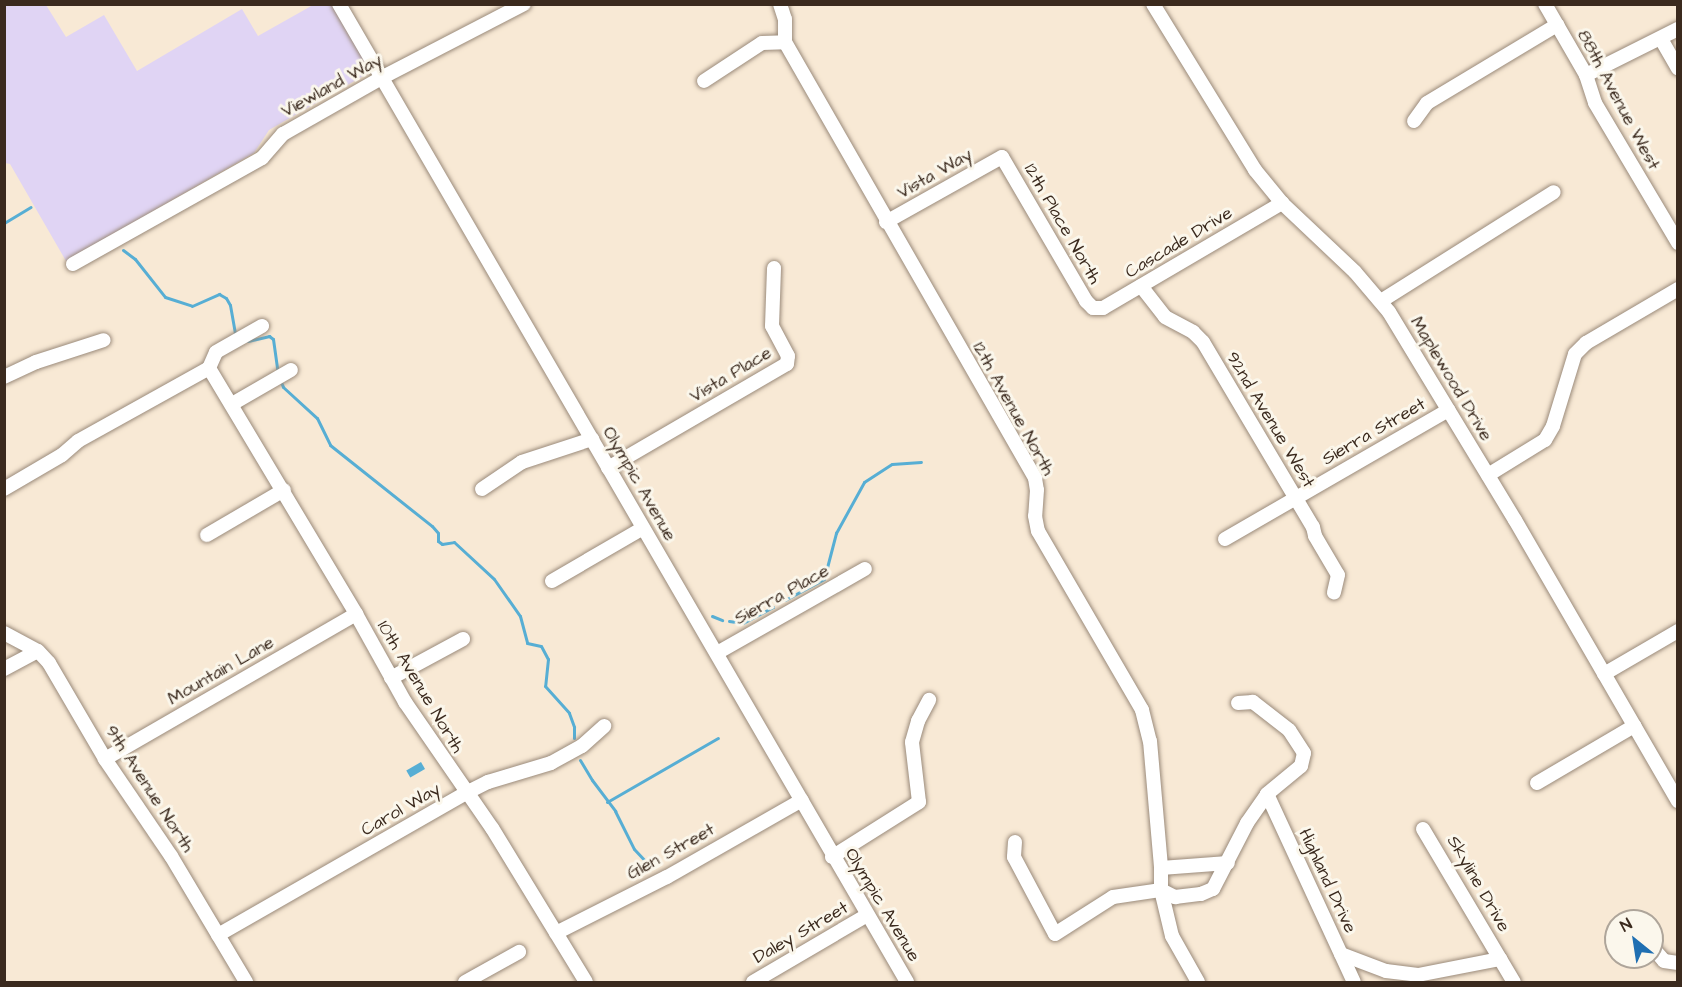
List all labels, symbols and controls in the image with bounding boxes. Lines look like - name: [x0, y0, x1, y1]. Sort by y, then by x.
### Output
- street label: 88th Avenue West: [1572, 26, 1664, 174]
- street label: Viewland Way: [278, 49, 386, 123]
- street label: Vista Way: [894, 144, 976, 204]
- street label: 12th Place North: [1019, 160, 1105, 288]
- street label: Cascade Drive: [1122, 203, 1236, 283]
- street label: Maplewood Drive: [1405, 313, 1497, 445]
- street label: 12th Avenue North: [967, 339, 1059, 479]
- street label: Vista Place: [686, 342, 776, 408]
- street label: 92nd Avenue West: [1221, 348, 1319, 492]
- street label: Sierra Street: [1318, 394, 1430, 470]
- street label: Olympic Avenue: [597, 423, 681, 545]
- street label: Sierra Place: [731, 560, 833, 630]
- street label: 10th Avenue North: [372, 617, 468, 757]
- street label: Mountain Lane: [164, 632, 278, 710]
- street label: 9th Avenue North: [100, 722, 198, 856]
- street label: Carol Way: [358, 779, 444, 841]
- street label: Glen Street: [623, 819, 719, 885]
- street label: Highland Drive: [1293, 825, 1361, 937]
- street label: Skyline Drive: [1442, 832, 1514, 936]
- street label: Olympic Avenue: [840, 844, 924, 966]
- street label: Daley Street: [750, 897, 852, 969]
- north arrow: [1604, 909, 1664, 969]
- text: N: [1616, 913, 1636, 937]

